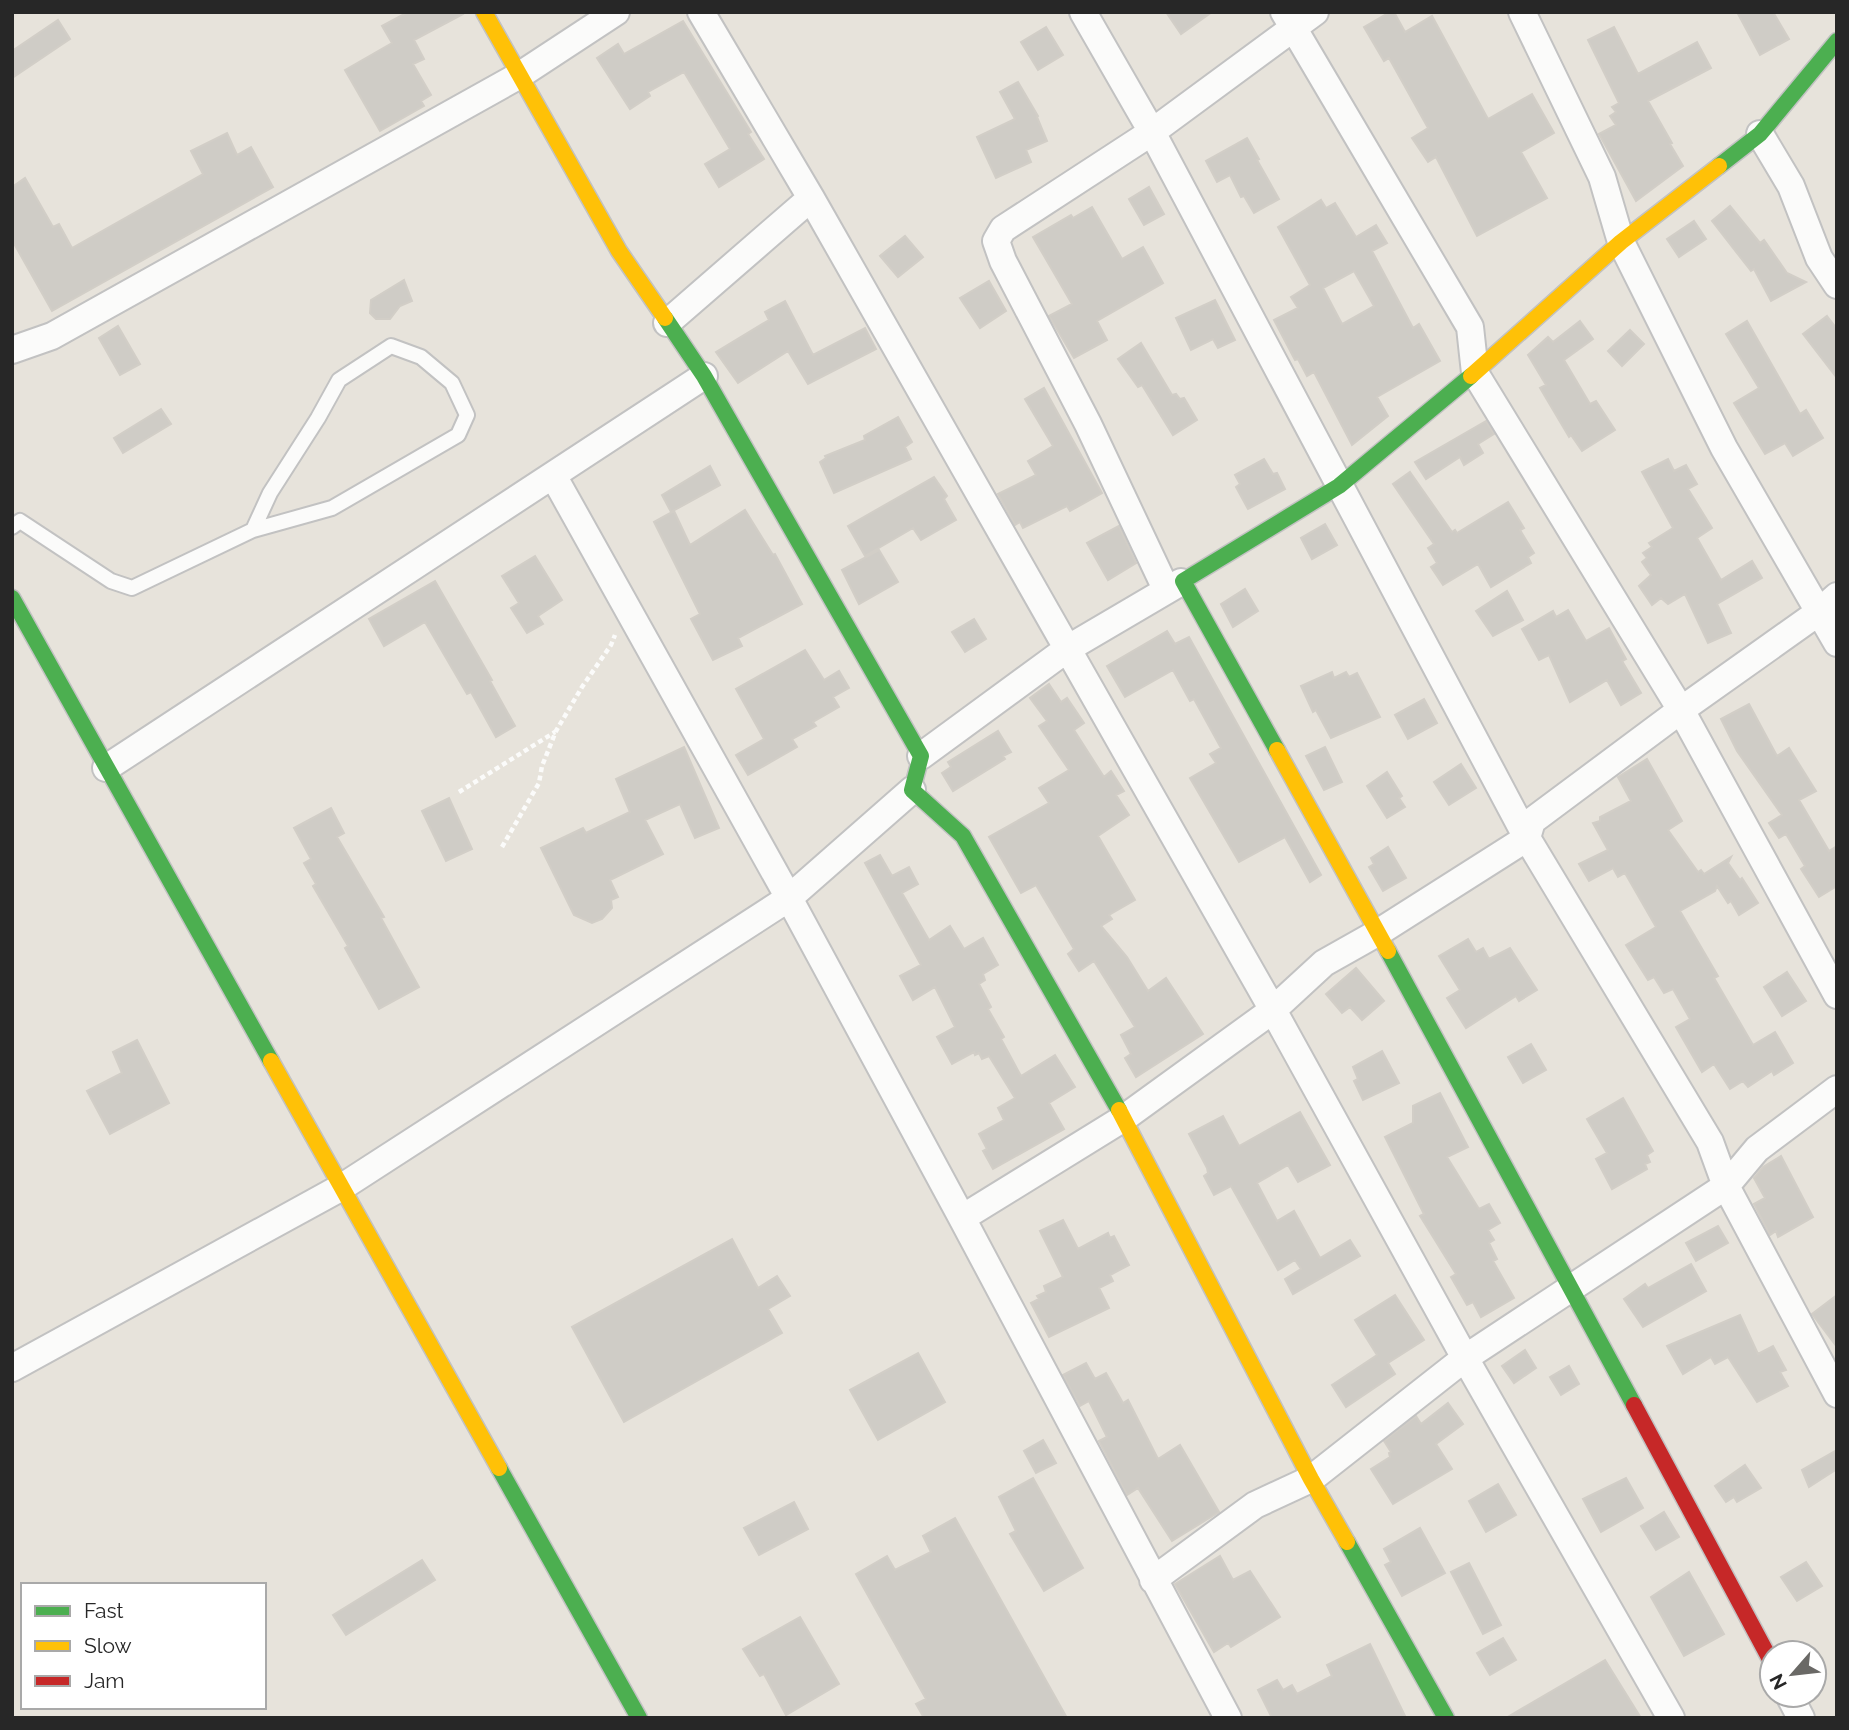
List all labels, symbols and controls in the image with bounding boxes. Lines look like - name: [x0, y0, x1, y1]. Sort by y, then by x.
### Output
- legend: [21, 1583, 266, 1709]
- text: Fast: [84, 1598, 124, 1623]
- text: Slow: [84, 1633, 132, 1658]
- north arrow: [1758, 1639, 1828, 1709]
- text: Jam: [84, 1668, 125, 1693]
- text: N: [1765, 1670, 1791, 1694]

